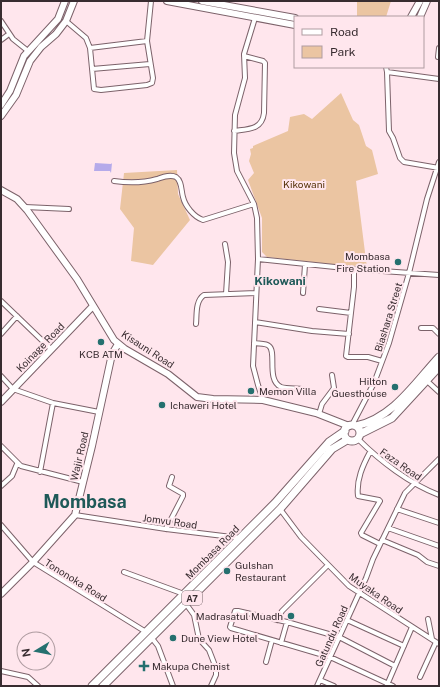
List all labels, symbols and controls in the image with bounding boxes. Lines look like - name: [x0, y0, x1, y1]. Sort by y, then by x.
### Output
- legend: [294, 16, 424, 68]
- text: Road: [330, 25, 358, 39]
- text: Park: [330, 45, 356, 59]
- park label: Kikowani: [283, 178, 325, 190]
- place label: Mombasa Fire Station: [336, 250, 390, 274]
- marker: Mombasa Fire Station: [393, 257, 403, 267]
- district label: Kikowani: [254, 274, 306, 288]
- street label: Biashara Street: [372, 281, 404, 353]
- street label: Koinage Road: [14, 320, 66, 374]
- street label: Kisauni Road: [120, 328, 177, 370]
- marker: KCB ATM: [96, 337, 106, 347]
- place label: KCB ATM: [79, 348, 123, 360]
- place label: Hilton Guesthouse: [331, 375, 387, 399]
- marker: Hilton Guesthouse: [390, 382, 400, 392]
- place label: Memon Villa: [259, 385, 316, 397]
- marker: Memon Villa: [246, 386, 256, 396]
- place label: Ichaweri Hotel: [170, 399, 237, 411]
- marker: Ichaweri Hotel: [157, 400, 167, 410]
- street label: Wajir Road: [68, 430, 90, 482]
- street label: Faza Road: [378, 445, 424, 483]
- district label: Mombasa: [43, 491, 127, 512]
- street label: Jomvu Road: [142, 511, 198, 531]
- street label: Mombasa Road: [183, 523, 241, 581]
- street label: Tononoka Road: [43, 556, 109, 604]
- place label: Gulshan Restaurant: [235, 559, 286, 583]
- marker: Gulshan Restaurant: [222, 566, 232, 576]
- street label: Muyaka Road: [347, 570, 405, 616]
- road number: A7: [182, 591, 202, 605]
- street label: Gatundu Road: [312, 603, 350, 669]
- place label: Madrasatul Muadh: [196, 610, 283, 622]
- marker: Madrasatul Muadh: [286, 611, 296, 621]
- north arrow: [16, 631, 56, 671]
- place label: Dune View Hotel: [181, 632, 258, 644]
- marker: Dune View Hotel: [168, 633, 178, 643]
- text: N: [19, 647, 33, 658]
- place label: Makupa Chemist: [152, 660, 230, 672]
- marker: Makupa Chemist: [139, 661, 149, 671]

